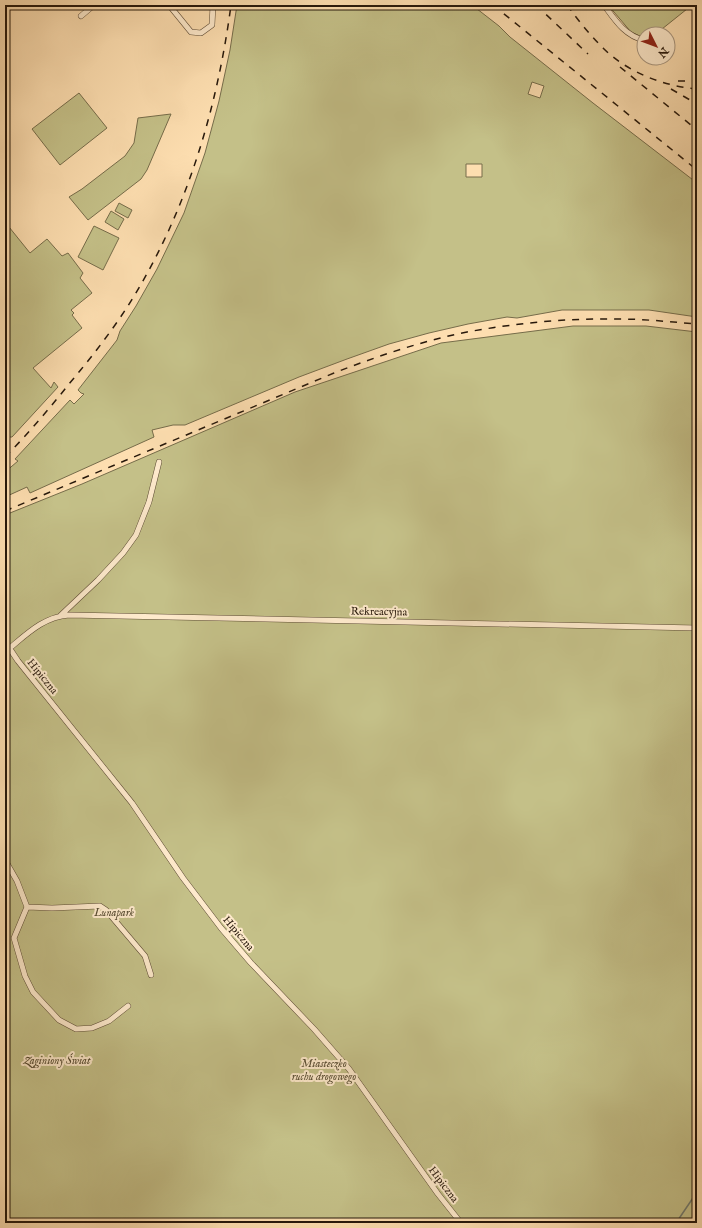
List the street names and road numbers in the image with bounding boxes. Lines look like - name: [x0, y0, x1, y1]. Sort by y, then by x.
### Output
- street label: Rekreacyjna: [351, 605, 408, 619]
- street label: Hipiczna: [24, 656, 61, 697]
- street label: Hipiczna: [219, 913, 257, 954]
- street label: Hipiczna: [425, 1164, 461, 1206]

